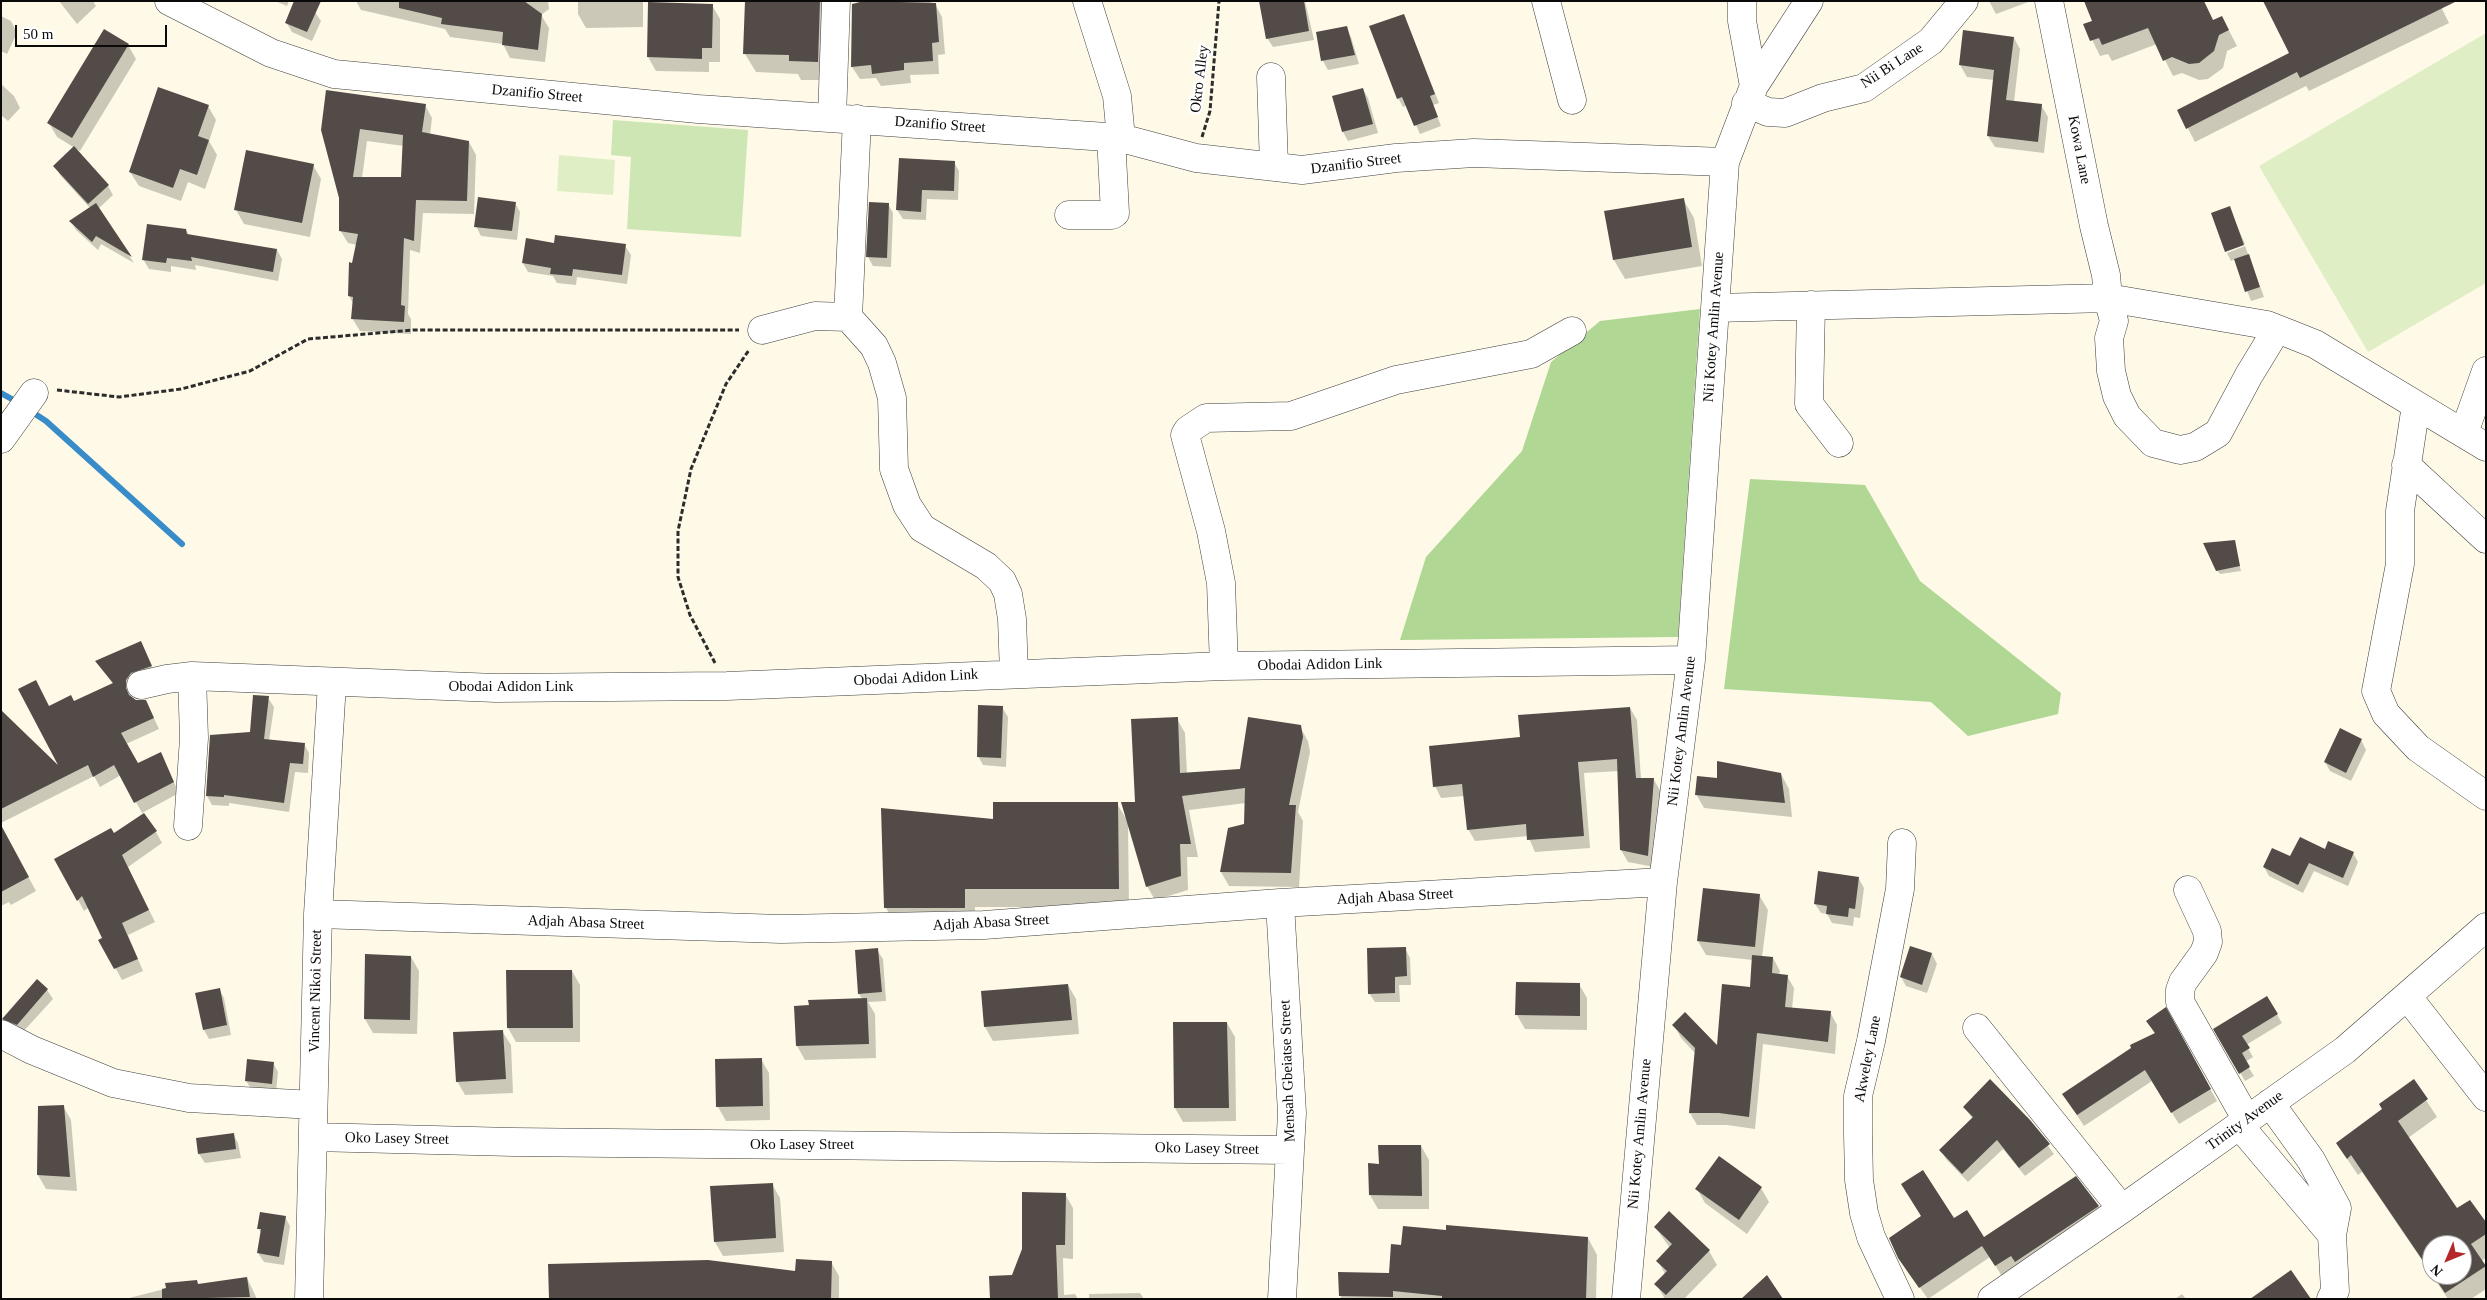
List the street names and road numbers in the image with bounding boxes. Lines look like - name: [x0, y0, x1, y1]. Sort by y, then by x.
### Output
- street label: Nii Bi Lane: [1857, 39, 1927, 93]
- street label: Okro Alley: [1187, 44, 1213, 114]
- street label: Dzanifio Street: [491, 81, 583, 107]
- street label: Dzanifio Street: [894, 113, 986, 137]
- street label: Kowa Lane: [2064, 114, 2094, 186]
- street label: Dzanifio Street: [1310, 150, 1402, 178]
- street label: Nii Kotey Amlin Avenue: [1700, 251, 1728, 403]
- street label: Obodai Adidon Link: [1257, 655, 1383, 675]
- street label: Nii Kotey Amlin Avenue: [1664, 655, 1700, 807]
- street label: Obodai Adidon Link: [853, 666, 979, 690]
- street label: Obodai Adidon Link: [449, 678, 573, 696]
- street label: Adjah Abasa Street: [1336, 885, 1454, 909]
- street label: Adjah Abasa Street: [932, 911, 1050, 935]
- street label: Adjah Abasa Street: [527, 912, 645, 934]
- street label: Vincent Nikoi Street: [306, 929, 326, 1053]
- street label: Mensah Gbeiatse Street: [1277, 1000, 1299, 1142]
- street label: Akweley Lane: [1851, 1014, 1885, 1104]
- street label: Nii Kotey Amlin Avenue: [1624, 1058, 1656, 1210]
- street label: Trinity Avenue: [2203, 1087, 2287, 1155]
- street label: Oko Lasey Street: [345, 1129, 449, 1149]
- street label: Oko Lasey Street: [750, 1136, 854, 1154]
- street label: Oko Lasey Street: [1155, 1139, 1259, 1159]

